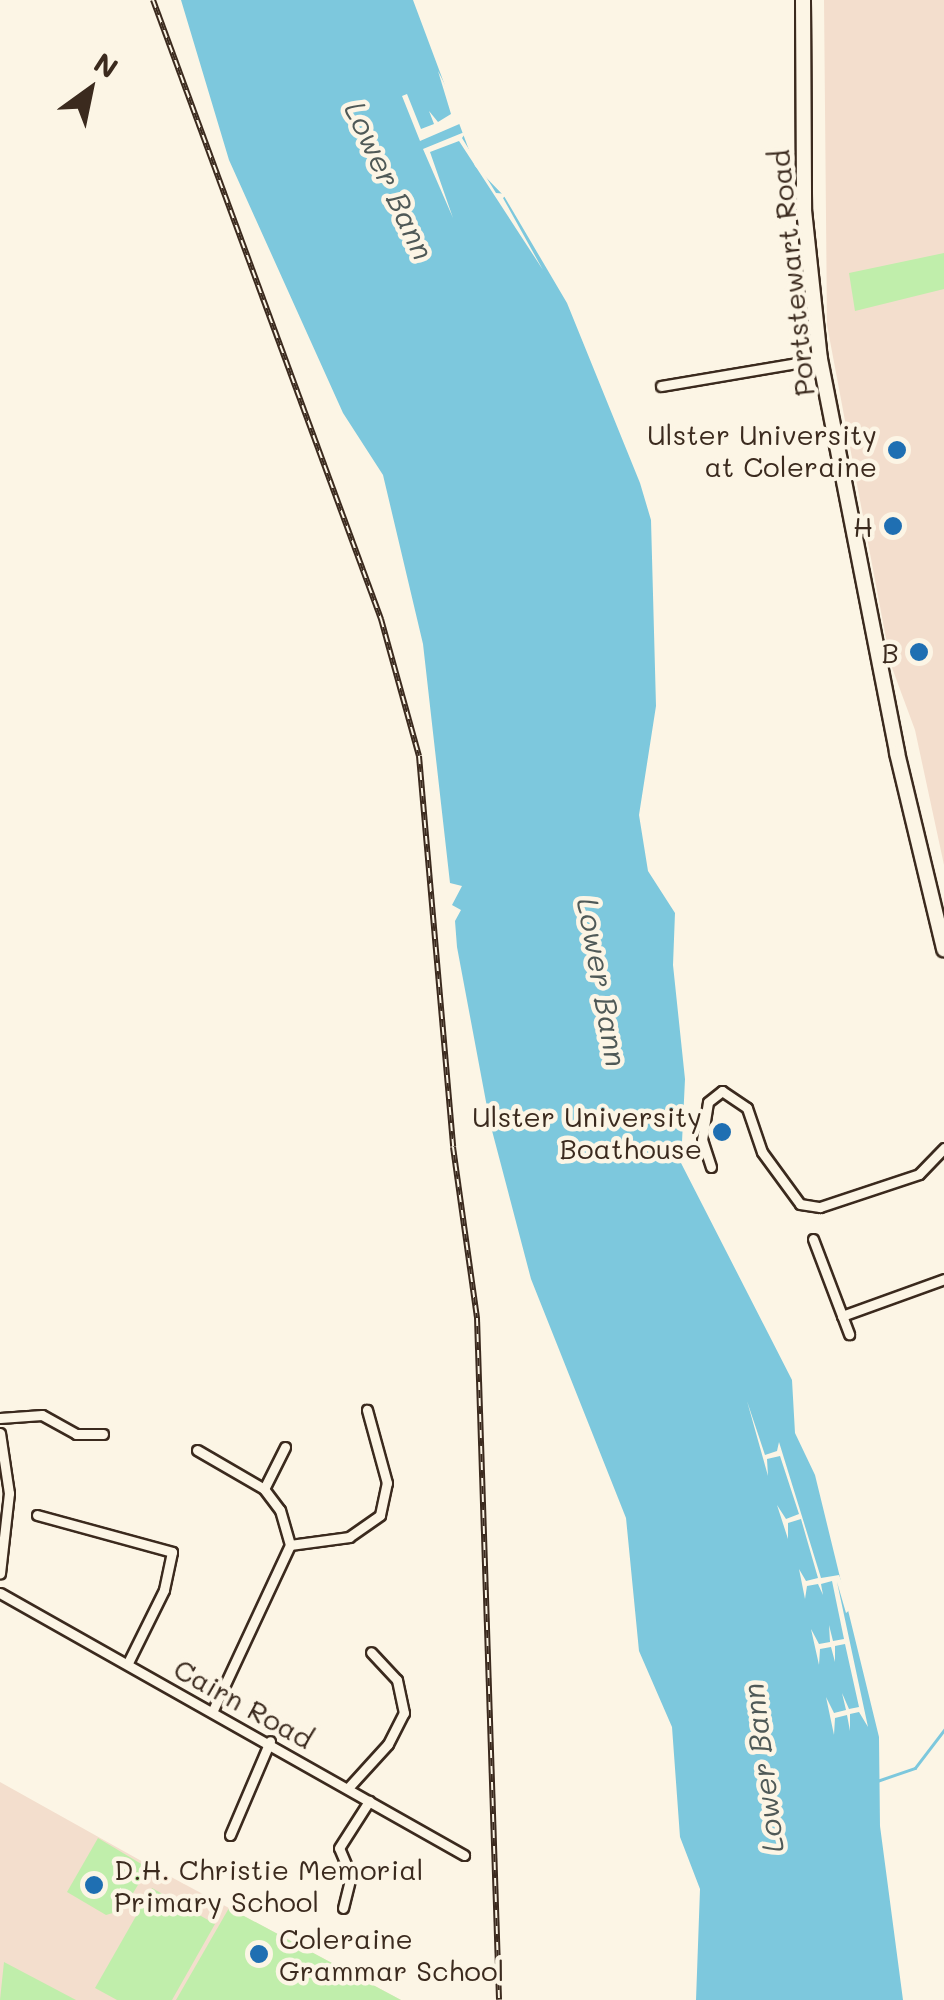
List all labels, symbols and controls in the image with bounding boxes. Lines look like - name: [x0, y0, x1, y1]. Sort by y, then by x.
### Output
- north arrow: [40, 40, 140, 140]
- text: N: [88, 44, 125, 86]
- water label: Lower Bann: [338, 95, 442, 265]
- street label: Portstewart Road: [761, 148, 821, 398]
- place label: Ulster University at Coleraine: [647, 417, 877, 483]
- marker: Ulster University at Coleraine: [886, 439, 908, 461]
- place label: H: [853, 509, 873, 543]
- marker: H: [882, 515, 904, 537]
- place label: B: [882, 635, 899, 669]
- marker: B: [908, 641, 930, 663]
- water label: Lower Bann: [570, 895, 636, 1069]
- place label: Ulster University Boathouse: [472, 1099, 702, 1165]
- marker: Ulster University Boathouse: [711, 1121, 733, 1143]
- street label: Cairn Road: [168, 1651, 320, 1755]
- water label: Lower Bann: [734, 1681, 790, 1855]
- place label: D.H. Christie Memorial Primary School: [114, 1852, 424, 1918]
- marker: D.H. Christie Memorial Primary School: [83, 1874, 105, 1896]
- place label: Coleraine Grammar School: [279, 1921, 505, 1987]
- marker: Coleraine Grammar School: [248, 1943, 270, 1965]

